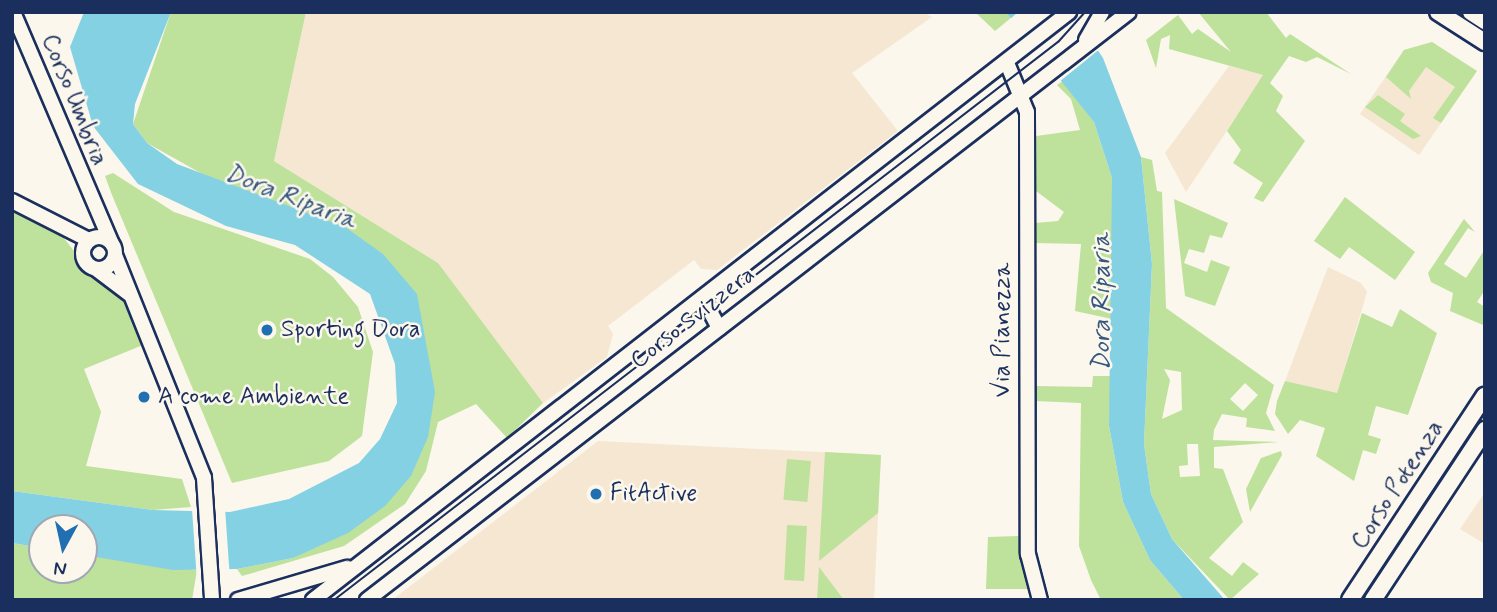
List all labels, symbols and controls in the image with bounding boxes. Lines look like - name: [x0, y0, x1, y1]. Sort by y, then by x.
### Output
- street label: Corso Umbria: [34, 28, 114, 172]
- water label: Dora Riparia: [221, 159, 359, 237]
- water label: Dora Riparia: [1087, 234, 1119, 370]
- street label: Corso Svizzera: [624, 260, 762, 376]
- street label: Via Pianezza: [989, 265, 1017, 395]
- place label: Sporting Dora: [281, 316, 419, 344]
- marker: Sporting Dora: [259, 322, 275, 338]
- place label: A come Ambiente: [158, 383, 349, 411]
- marker: A come Ambiente: [136, 389, 152, 405]
- street label: Corso Potenza: [1346, 415, 1450, 555]
- place label: FitActive: [610, 480, 697, 508]
- marker: FitActive: [588, 486, 604, 502]
- north arrow: [28, 514, 98, 584]
- text: N: [52, 555, 68, 582]

